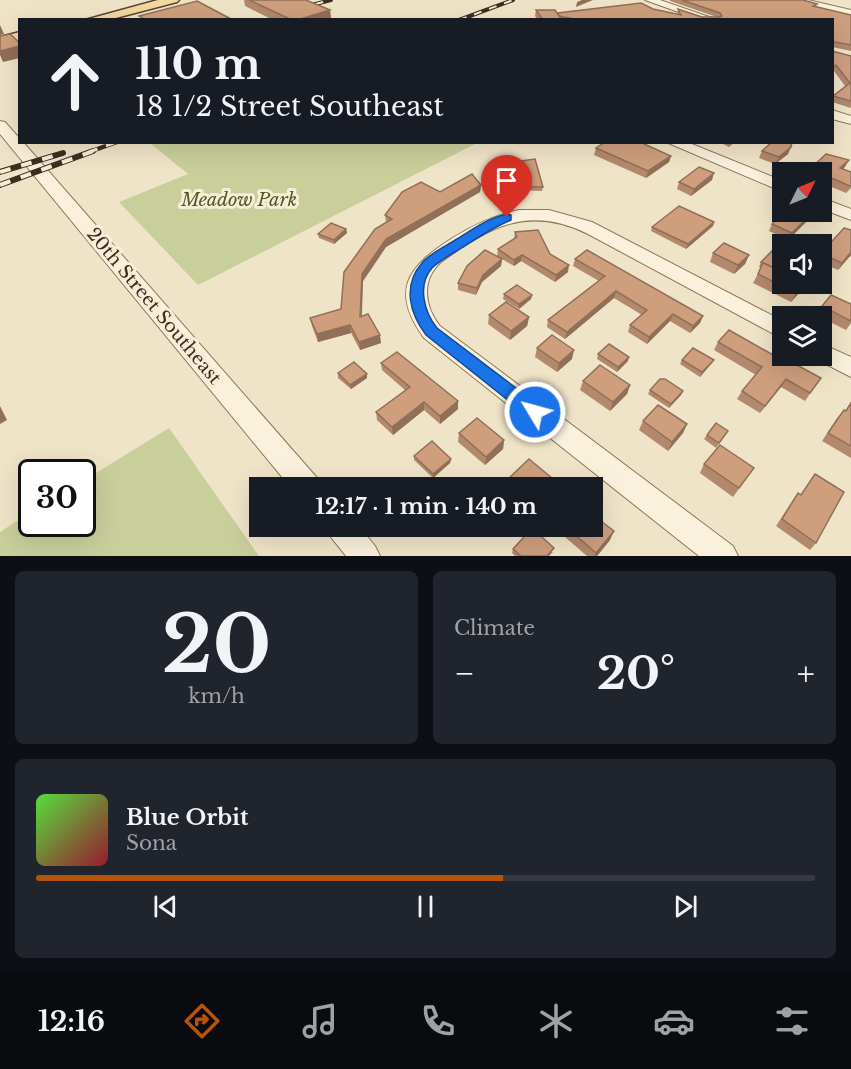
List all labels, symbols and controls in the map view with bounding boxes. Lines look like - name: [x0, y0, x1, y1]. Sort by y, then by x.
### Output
- text: 110 m: [135, 38, 261, 90]
- icon: ahead: [36, 42, 114, 120]
- text: 18 1/2 Street Southeast: [135, 90, 444, 123]
- pin: [481, 155, 532, 217]
- north arrow: [772, 162, 832, 222]
- map controls: [772, 162, 832, 366]
- icon: arrive: [490, 164, 523, 197]
- park label: Meadow Park: [180, 189, 297, 211]
- street label: 20th Street Southeast: [82, 223, 226, 389]
- button: sound: [772, 234, 832, 294]
- button: layers: [772, 306, 832, 366]
- position arrow: [503, 380, 567, 444]
- speed limit sign: 30: [18, 459, 96, 537]
- text: 12:17 · 1 min · 140 m: [315, 493, 537, 520]
- text: 20: [162, 596, 271, 693]
- text: Climate: [454, 616, 535, 640]
- text: 20°: [597, 645, 675, 701]
- text: −: [454, 653, 475, 694]
- text: +: [797, 653, 815, 694]
- text: km/h: [188, 684, 245, 708]
- text: Blue Orbit: [126, 804, 248, 831]
- text: Sona: [126, 831, 177, 855]
- icon: previous: [149, 890, 182, 923]
- icon: pause: [409, 890, 442, 923]
- icon: next: [669, 890, 702, 923]
- icon: directions: [181, 1000, 223, 1042]
- icon: music: [299, 1000, 341, 1042]
- icon: phone: [417, 1000, 459, 1042]
- icon: climate: [535, 1000, 577, 1042]
- icon: car: [653, 1000, 695, 1042]
- icon: filters: [771, 1000, 813, 1042]
- text: 12:16: [38, 1005, 105, 1038]

